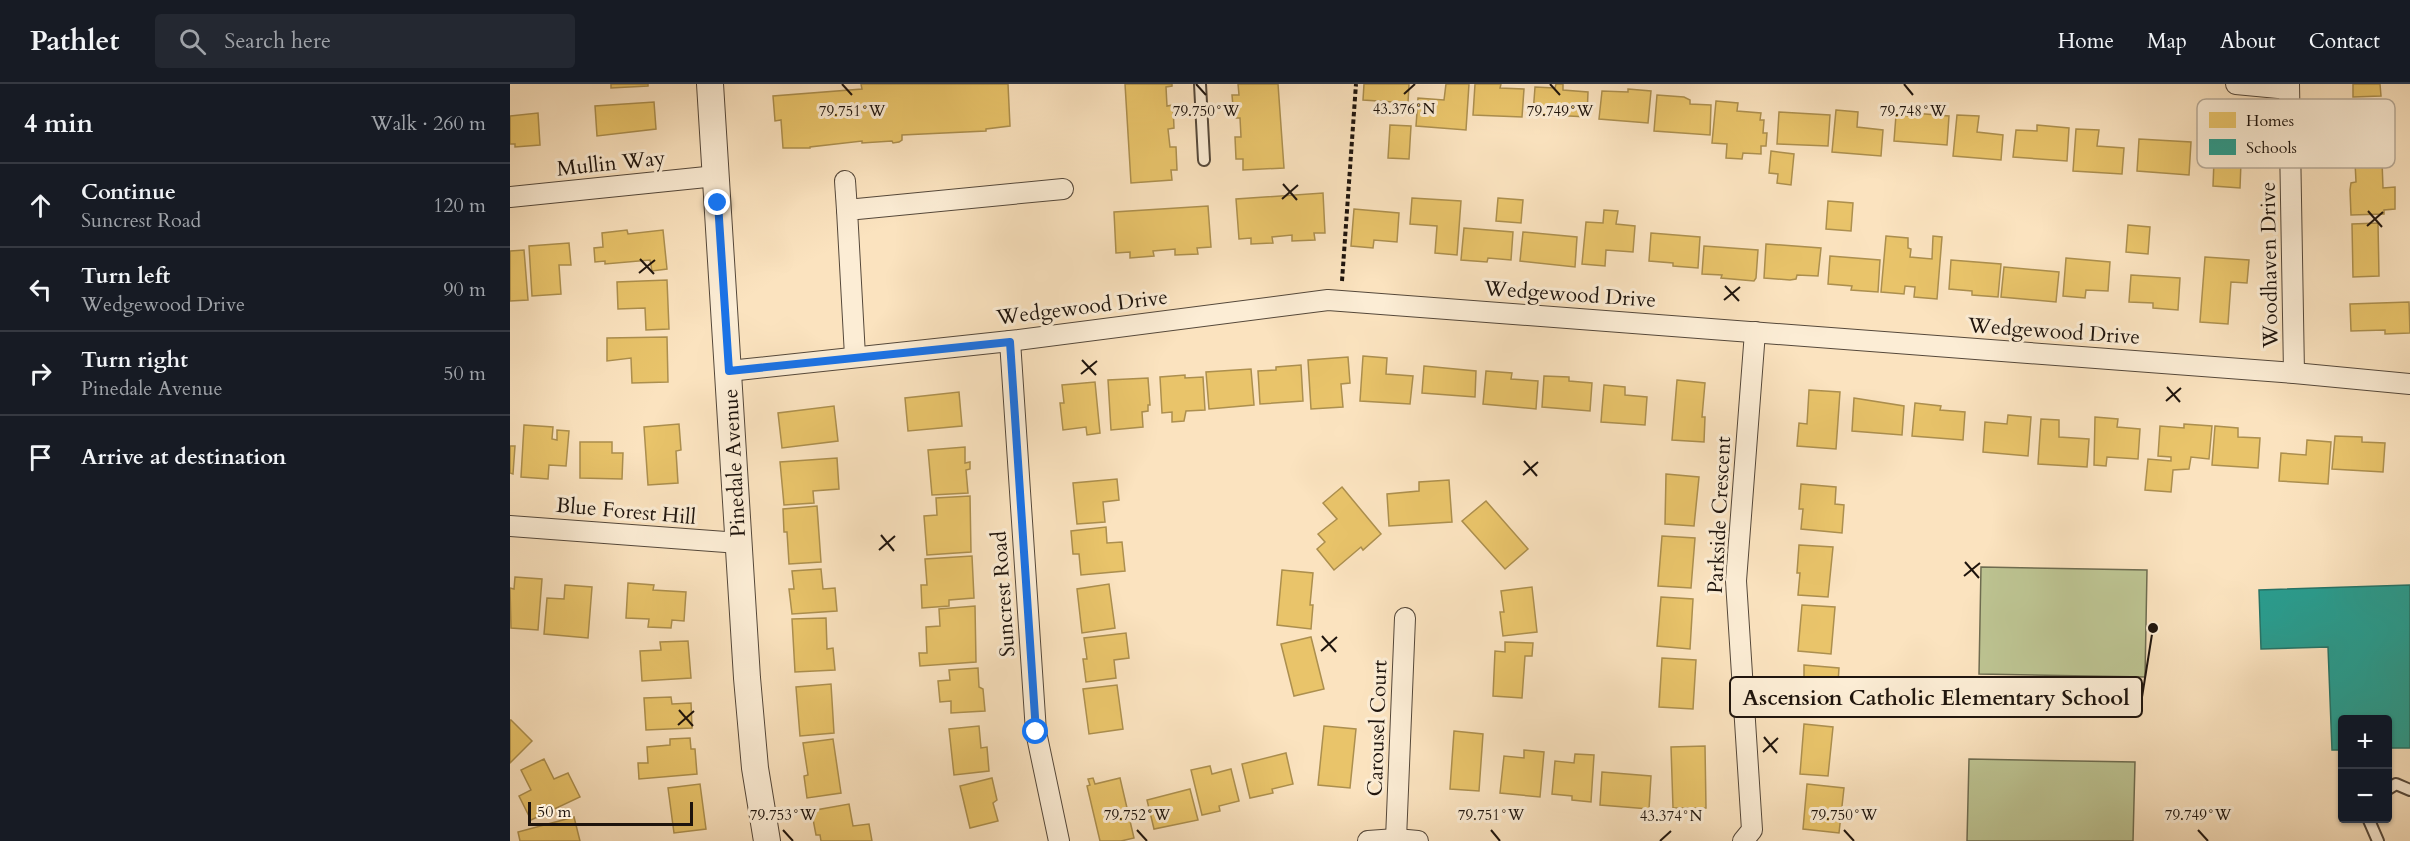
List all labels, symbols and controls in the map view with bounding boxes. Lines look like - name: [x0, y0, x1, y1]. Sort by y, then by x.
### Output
- search box: [155, 14, 575, 68]
- text: Pathlet: [30, 22, 119, 60]
- icon: search: [176, 25, 209, 58]
- text: Search here: [224, 26, 331, 56]
- text: Home: [2058, 27, 2114, 56]
- text: Map: [2147, 27, 2187, 56]
- text: About: [2220, 27, 2276, 56]
- text: Contact: [2309, 27, 2380, 56]
- text: 43.376°N: [1373, 99, 1436, 119]
- legend: [2197, 99, 2395, 168]
- text: 79.751°W: [819, 101, 886, 121]
- text: 79.750°W: [1173, 101, 1240, 121]
- text: 79.749°W: [1527, 101, 1594, 121]
- text: 79.748°W: [1880, 101, 1947, 121]
- text: 4 min: [24, 106, 93, 141]
- text: Walk · 260 m: [371, 110, 486, 137]
- text: Homes: [2246, 110, 2294, 132]
- text: Schools: [2246, 137, 2297, 159]
- street label: Mullin Way: [555, 143, 667, 184]
- text: Continue: [81, 177, 176, 207]
- street label: Woodhaven Drive: [2254, 182, 2285, 349]
- icon: ahead: [24, 189, 57, 222]
- route end: [704, 189, 730, 215]
- text: 120 m: [433, 192, 486, 219]
- text: Suncrest Road: [81, 207, 201, 234]
- text: Turn left: [81, 261, 170, 291]
- icon: left: [24, 273, 57, 306]
- street label: Wedgewood Drive: [1482, 274, 1657, 315]
- text: 90 m: [443, 276, 486, 303]
- street label: Wedgewood Drive: [994, 283, 1169, 333]
- text: Wedgewood Drive: [81, 291, 245, 318]
- street label: Wedgewood Drive: [1966, 311, 2141, 352]
- text: Turn right: [81, 345, 188, 375]
- icon: right: [24, 357, 57, 390]
- text: 50 m: [443, 360, 486, 387]
- text: Pinedale Avenue: [81, 375, 223, 402]
- street label: Pinedale Avenue: [716, 388, 753, 538]
- street label: Parkside Crescent: [1701, 435, 1738, 594]
- icon: arrive: [24, 441, 57, 474]
- text: Arrive at destination: [81, 442, 286, 472]
- street label: Blue Forest Hill: [555, 491, 697, 532]
- street label: Suncrest Road: [985, 530, 1022, 658]
- street label: Carousel Court: [1361, 659, 1394, 797]
- callout: Ascension Catholic Elementary School: [1730, 677, 2142, 717]
- text: Ascension Catholic Elementary School: [1742, 683, 2130, 713]
- map controls: [2338, 715, 2392, 823]
- button: +: [2338, 715, 2392, 769]
- route start: [1022, 718, 1048, 744]
- button: −: [2338, 769, 2392, 823]
- scale bar: [528, 799, 693, 826]
- text: 50 m: [537, 801, 571, 823]
- text: 79.753°W: [750, 805, 817, 825]
- text: 79.752°W: [1104, 805, 1171, 825]
- text: 79.751°W: [1458, 805, 1525, 825]
- text: 79.750°W: [1811, 805, 1878, 825]
- text: 79.749°W: [2165, 805, 2232, 825]
- text: 43.374°N: [1640, 806, 1703, 826]

